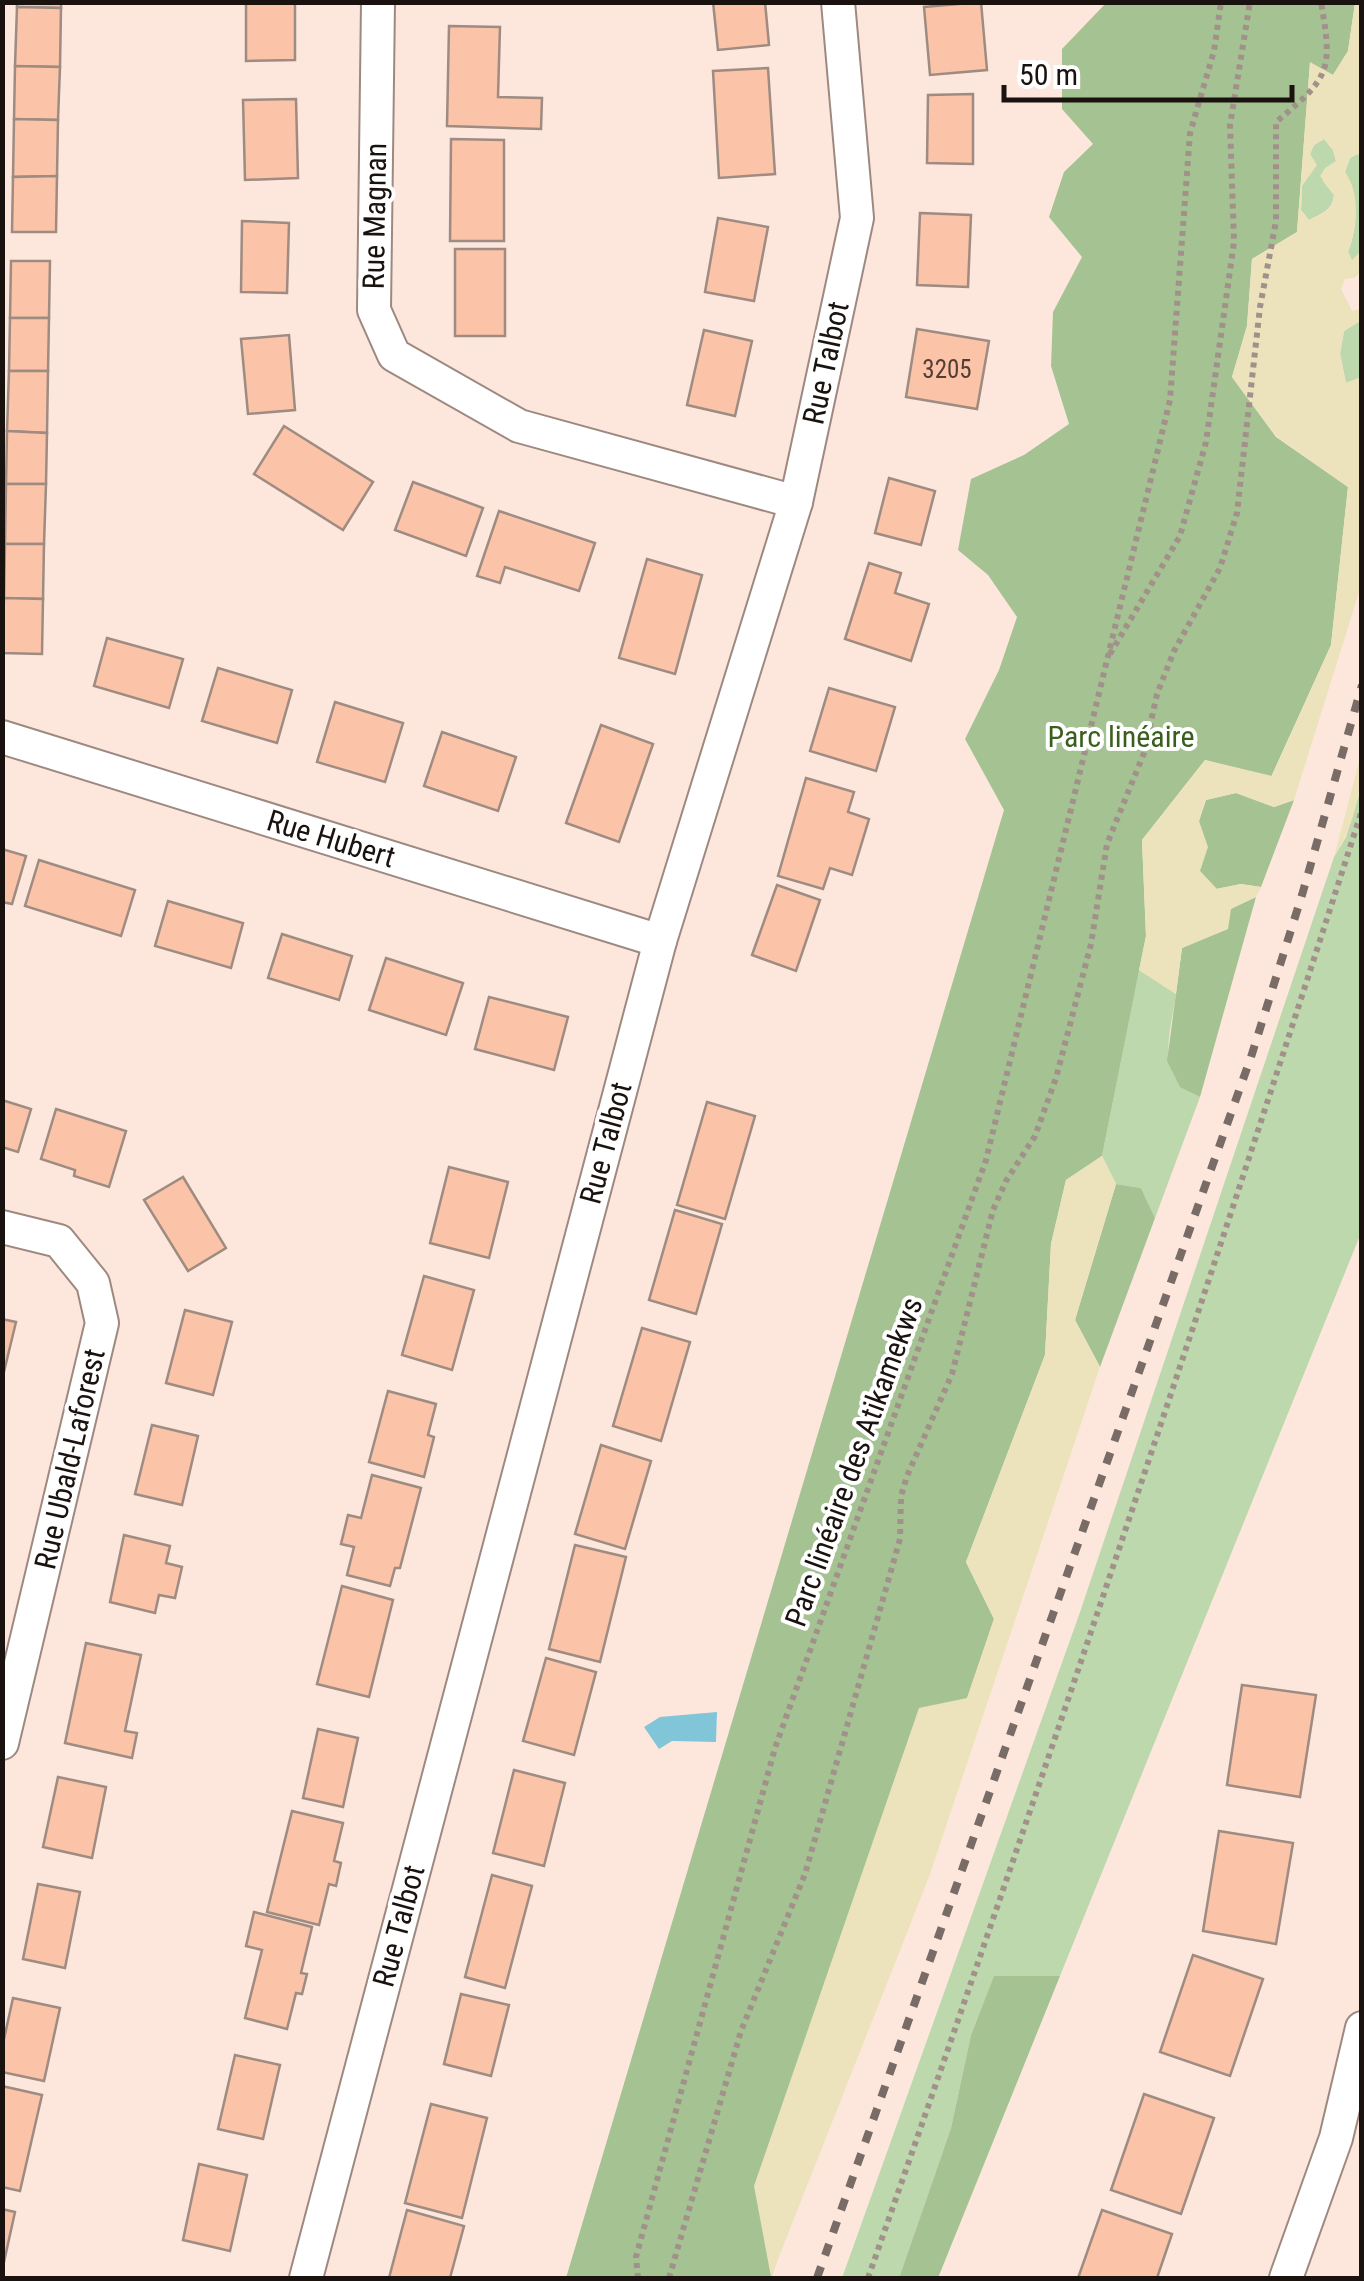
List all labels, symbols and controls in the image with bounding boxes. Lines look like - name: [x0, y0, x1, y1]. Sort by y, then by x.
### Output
- scale bar: [1004, 40, 1292, 102]
- text: 50 m: [1019, 57, 1078, 92]
- street label: Rue Magnan: [356, 142, 393, 290]
- street label: Rue Talbot: [795, 298, 856, 428]
- house number: 3205: [922, 355, 972, 384]
- park label: Parc linéaire: [1048, 719, 1194, 754]
- street label: Rue Hubert: [263, 802, 399, 875]
- street label: Rue Talbot: [572, 1078, 639, 1208]
- street label: Parc linéaire des Atikamekws: [778, 1293, 929, 1631]
- street label: Rue Ubald-Laforest: [27, 1345, 112, 1573]
- street label: Rue Talbot: [365, 1861, 432, 1991]

